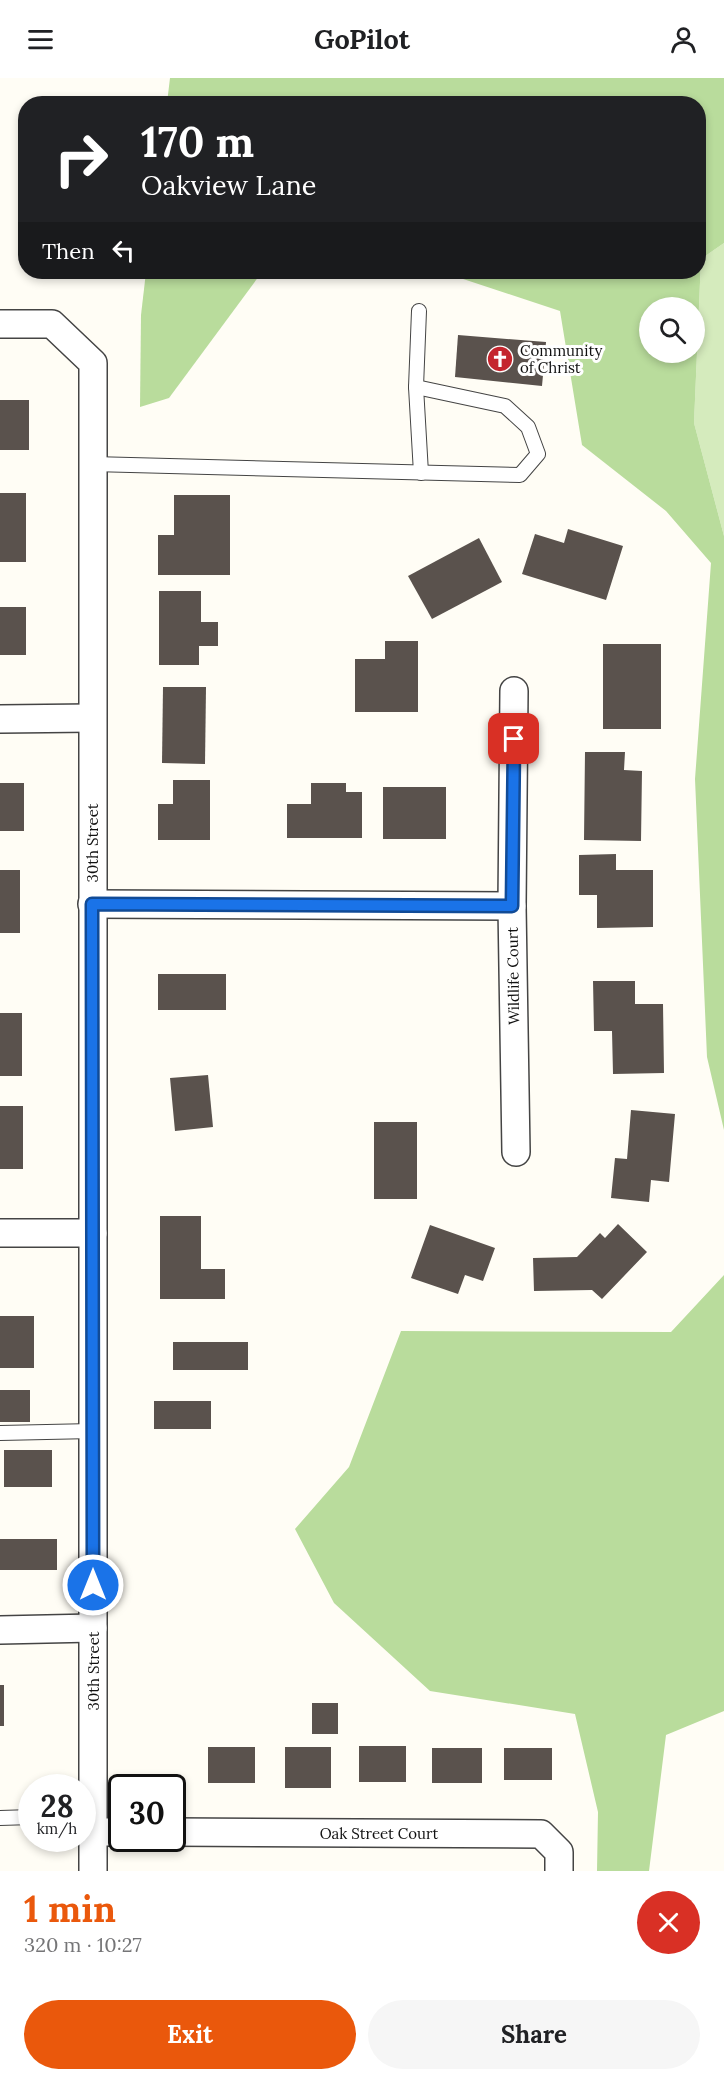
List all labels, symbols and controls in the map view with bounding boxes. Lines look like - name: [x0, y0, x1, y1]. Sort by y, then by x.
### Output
- text: GoPilot: [314, 22, 410, 56]
- icon: menu: [24, 23, 57, 56]
- icon: person: [667, 23, 700, 56]
- text: 170 m: [141, 115, 254, 169]
- icon: right: [42, 120, 120, 198]
- text: Oakview Lane: [141, 168, 317, 202]
- icon: left: [107, 234, 140, 267]
- text: Then: [42, 237, 95, 265]
- map controls: [639, 297, 705, 363]
- button: search: [639, 297, 705, 363]
- place label: Community of Christ: [520, 341, 602, 377]
- church icon: Community of Christ: [485, 344, 515, 374]
- pin: [488, 713, 539, 764]
- icon: arrive: [497, 722, 530, 755]
- street label: 30th Street: [83, 803, 102, 882]
- street label: Wildlife Court: [503, 927, 523, 1025]
- position arrow: [61, 1553, 125, 1617]
- street label: 30th Street: [84, 1631, 103, 1710]
- speed limit sign: 30: [108, 1774, 186, 1852]
- text: 28: [40, 1787, 74, 1825]
- text: km/h: [37, 1819, 77, 1838]
- street label: Oak Street Court: [320, 1824, 439, 1843]
- text: 1 min: [24, 1886, 116, 1932]
- button: close: [637, 1891, 700, 1954]
- text: 320 m · 10:27: [24, 1932, 142, 1957]
- button: Exit: [24, 2000, 356, 2069]
- button: Share: [368, 2000, 700, 2069]

